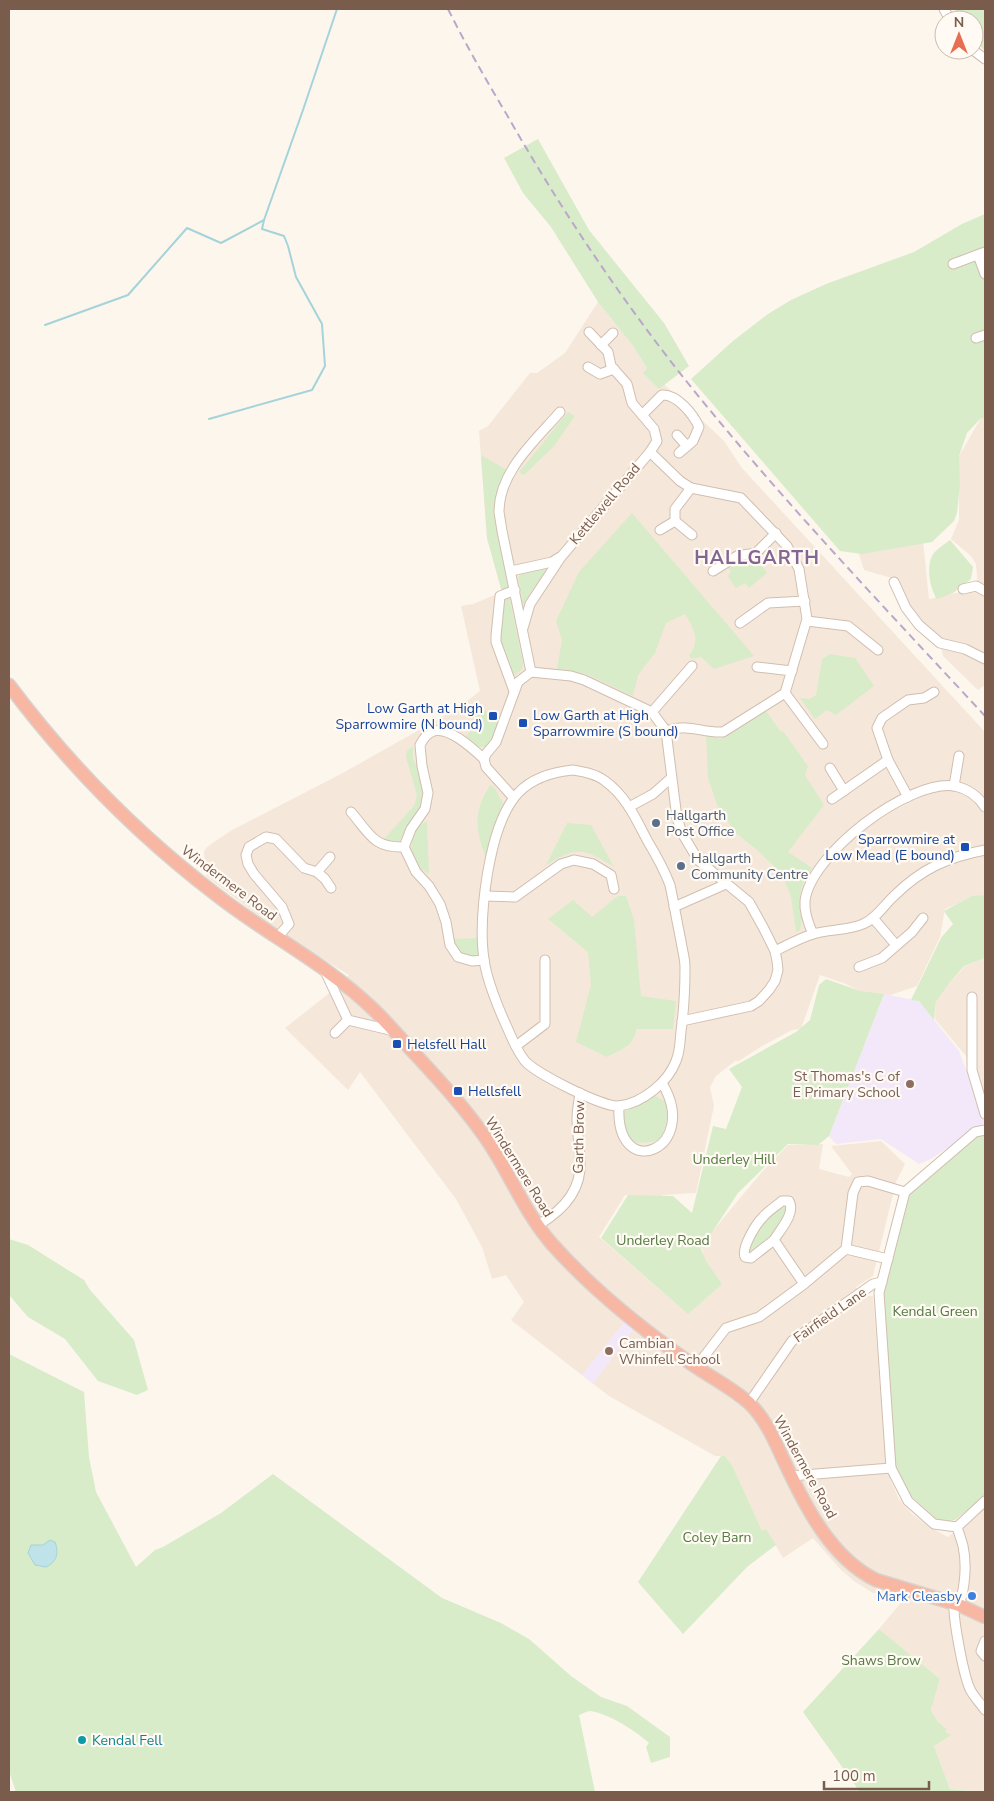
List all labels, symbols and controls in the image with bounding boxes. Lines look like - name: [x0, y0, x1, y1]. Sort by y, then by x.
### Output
- north arrow: [934, 10, 984, 60]
- text: N: [954, 13, 964, 32]
- street label: Kettlewell Road: [565, 459, 645, 549]
- district label: HALLGARTH: [694, 545, 820, 571]
- place label: Low Garth at High Sparrowmire (N bound): [335, 699, 483, 734]
- place label: Low Garth at High Sparrowmire (S bound): [533, 706, 679, 741]
- marker: Low Garth at High Sparrowmire (N bound): [487, 710, 499, 722]
- marker: Low Garth at High Sparrowmire (S bound): [517, 717, 529, 729]
- place label: Hallgarth Post Office: [666, 806, 734, 841]
- marker: Hallgarth Post Office: [650, 817, 662, 829]
- place label: Sparrowmire at Low Mead (E bound): [825, 830, 955, 865]
- street label: Windermere Road: [177, 841, 281, 925]
- marker: Sparrowmire at Low Mead (E bound): [959, 841, 971, 853]
- place label: Hallgarth Community Centre: [691, 849, 808, 884]
- marker: Hallgarth Community Centre: [675, 860, 687, 872]
- place label: Helsfell Hall: [407, 1035, 487, 1054]
- marker: Helsfell Hall: [391, 1038, 403, 1050]
- place label: St Thomas's C of E Primary School: [793, 1067, 901, 1102]
- marker: St Thomas's C of E Primary School: [904, 1078, 916, 1090]
- place label: Hellsfell: [468, 1082, 522, 1101]
- marker: Hellsfell: [452, 1085, 464, 1097]
- street label: Garth Brow: [569, 1100, 589, 1174]
- street label: Windermere Road: [480, 1113, 558, 1221]
- park label: Underley Hill: [692, 1150, 776, 1169]
- park label: Underley Road: [616, 1231, 710, 1250]
- street label: Fairfield Lane: [790, 1283, 870, 1347]
- park label: Kendal Green: [892, 1302, 978, 1321]
- place label: Cambian Whinfell School: [619, 1334, 721, 1369]
- marker: Cambian Whinfell School: [603, 1345, 615, 1357]
- street label: Windermere Road: [769, 1412, 841, 1522]
- park label: Coley Barn: [683, 1528, 751, 1547]
- place label: Mark Cleasby: [877, 1587, 963, 1606]
- marker: Mark Cleasby: [966, 1590, 978, 1602]
- park label: Shaws Brow: [841, 1651, 921, 1670]
- place label: Kendal Fell: [92, 1731, 163, 1750]
- marker: Kendal Fell: [76, 1734, 88, 1746]
- scale bar: [824, 1758, 929, 1790]
- text: 100 m: [832, 1766, 876, 1786]

